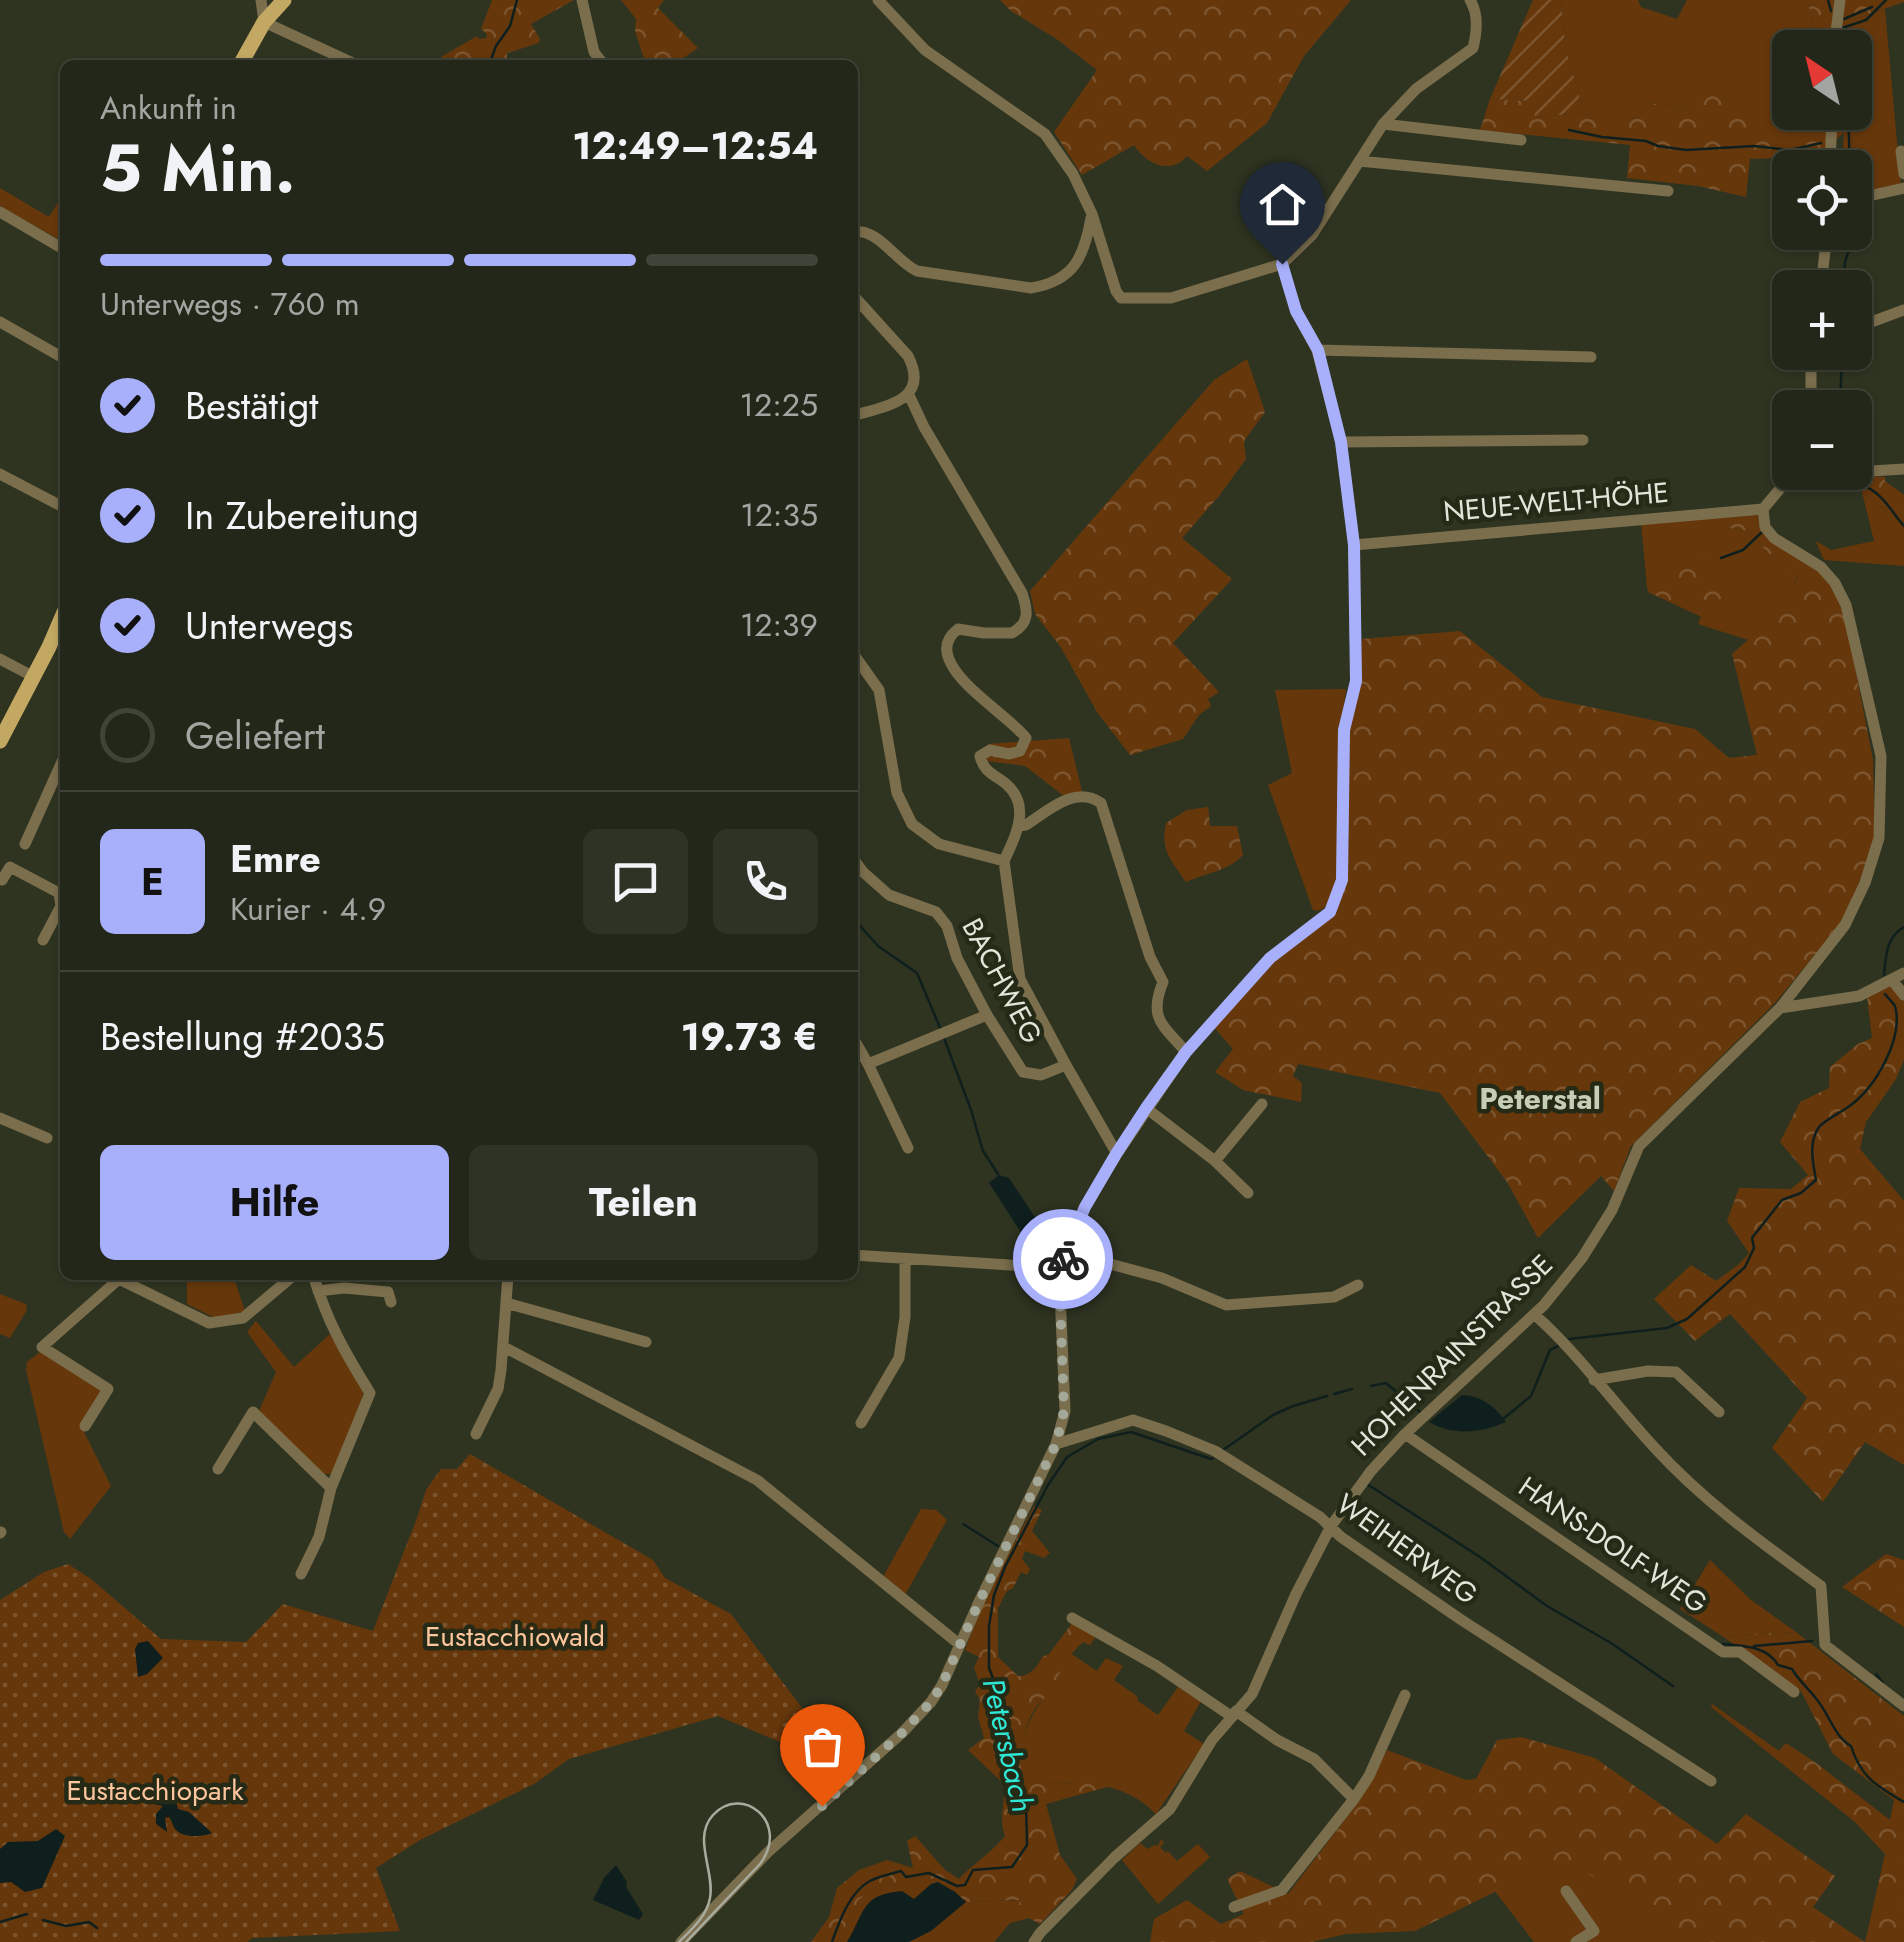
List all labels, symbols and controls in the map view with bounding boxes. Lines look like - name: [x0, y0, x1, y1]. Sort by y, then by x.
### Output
- north arrow: [1772, 30, 1872, 130]
- map controls: [1772, 30, 1872, 490]
- text: Ankunft in: [100, 85, 237, 131]
- text: 12:49–12:54: [572, 118, 818, 173]
- text: 5 Min.: [100, 121, 296, 215]
- button: locate: [1772, 150, 1872, 250]
- pin: [1240, 162, 1325, 265]
- icon: home: [1255, 177, 1310, 232]
- button: +: [1772, 270, 1872, 370]
- text: Unterwegs · 760 m: [100, 281, 360, 327]
- icon: check: [100, 378, 155, 433]
- text: Bestätigt: [185, 378, 318, 433]
- text: 12:25: [740, 382, 818, 428]
- button: −: [1772, 390, 1872, 490]
- street label: NEUE-WELT-HÖHE: [1442, 472, 1670, 532]
- icon: check: [100, 488, 155, 543]
- text: In Zubereitung: [185, 488, 419, 543]
- text: 12:35: [740, 492, 818, 538]
- icon: check: [100, 598, 155, 653]
- text: Unterwegs: [185, 598, 353, 653]
- text: 12:39: [740, 602, 818, 648]
- text: Geliefert: [185, 708, 325, 763]
- button: chat: [583, 829, 688, 934]
- button: phone: [713, 829, 818, 934]
- text: Emre: [230, 831, 321, 886]
- text: E: [141, 854, 164, 909]
- text: Kurier · 4.9: [230, 886, 386, 932]
- street label: BACHWEG: [952, 911, 1052, 1051]
- text: Bestellung #2035: [100, 1009, 385, 1064]
- text: 19.73 €: [681, 1009, 818, 1064]
- district label: Peterstal: [1479, 1077, 1601, 1120]
- button: Hilfe: [100, 1145, 449, 1260]
- button: Teilen: [469, 1145, 818, 1260]
- courier: [1013, 1209, 1113, 1309]
- icon: bike: [1036, 1232, 1091, 1287]
- street label: HOHENRAINSTRASSE: [1342, 1245, 1562, 1465]
- street label: HANS-DOLF-WEG: [1510, 1467, 1716, 1623]
- street label: WEIHERWEG: [1328, 1484, 1486, 1614]
- park label: Eustacchiowald: [425, 1616, 605, 1657]
- water label: Petersbach: [972, 1674, 1044, 1816]
- pin: [780, 1704, 865, 1807]
- icon: bag: [795, 1719, 850, 1774]
- park label: Eustacchiopark: [67, 1770, 244, 1811]

